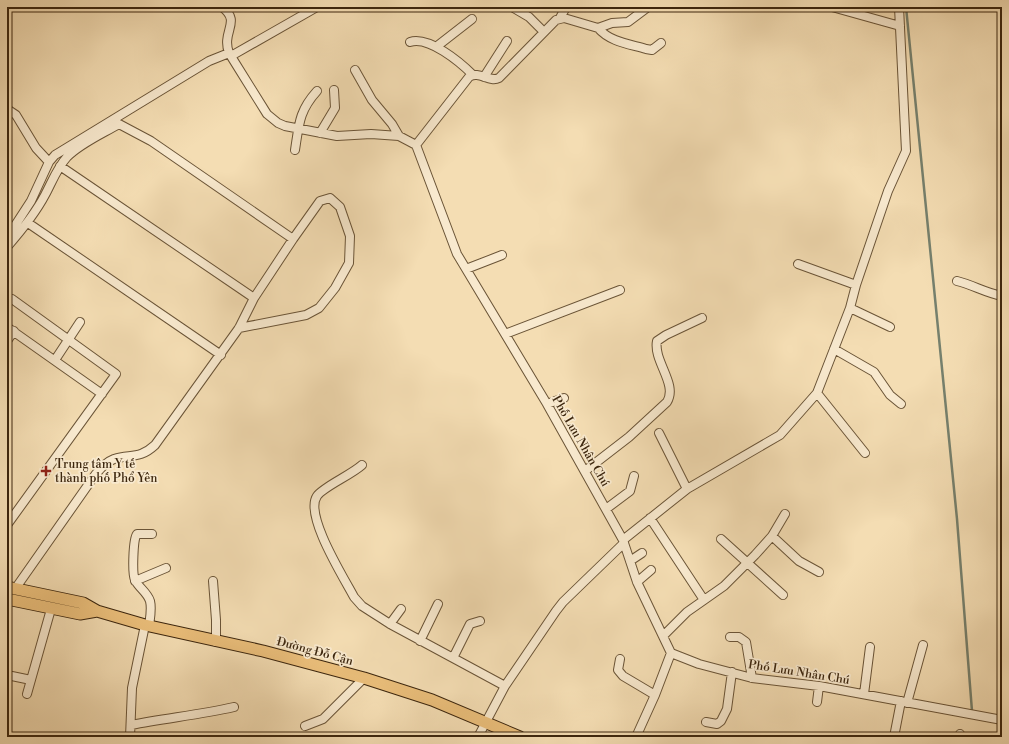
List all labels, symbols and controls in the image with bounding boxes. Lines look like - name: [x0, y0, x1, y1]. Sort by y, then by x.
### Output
- street label: Phố Lưu Nhân Chú: [548, 393, 613, 490]
- place label: Trung tâm Y tế thành phố Phổ Yên: [55, 457, 158, 486]
- marker: Trung tâm Y tế thành phố Phổ Yên: [40, 465, 52, 477]
- street label: Đường Đỗ Cận: [275, 634, 355, 669]
- street label: Phố Lưu Nhân Chú: [747, 657, 851, 688]

